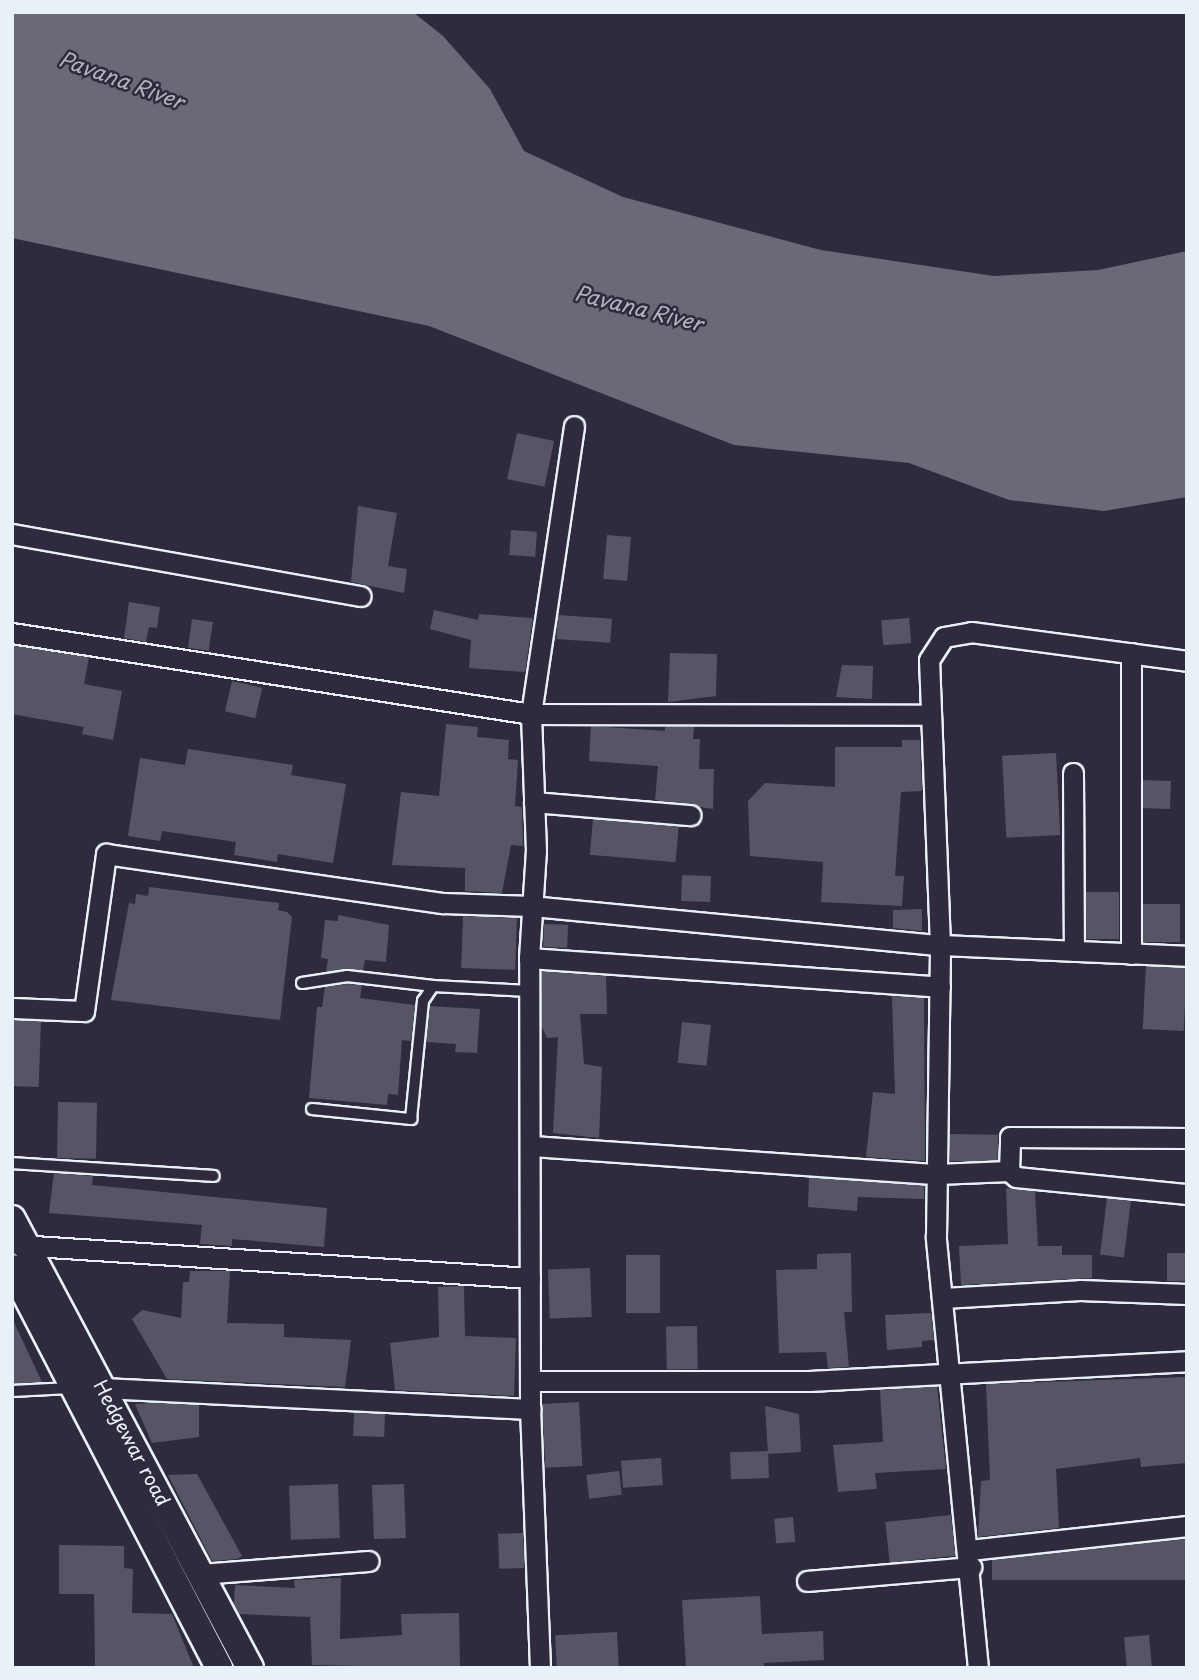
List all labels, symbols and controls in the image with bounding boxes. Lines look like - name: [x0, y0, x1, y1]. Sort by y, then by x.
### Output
- water label: Pavana River: [56, 45, 188, 113]
- water label: Pavana River: [572, 279, 706, 335]
- street label: Hedgewar road: [89, 1376, 175, 1510]

